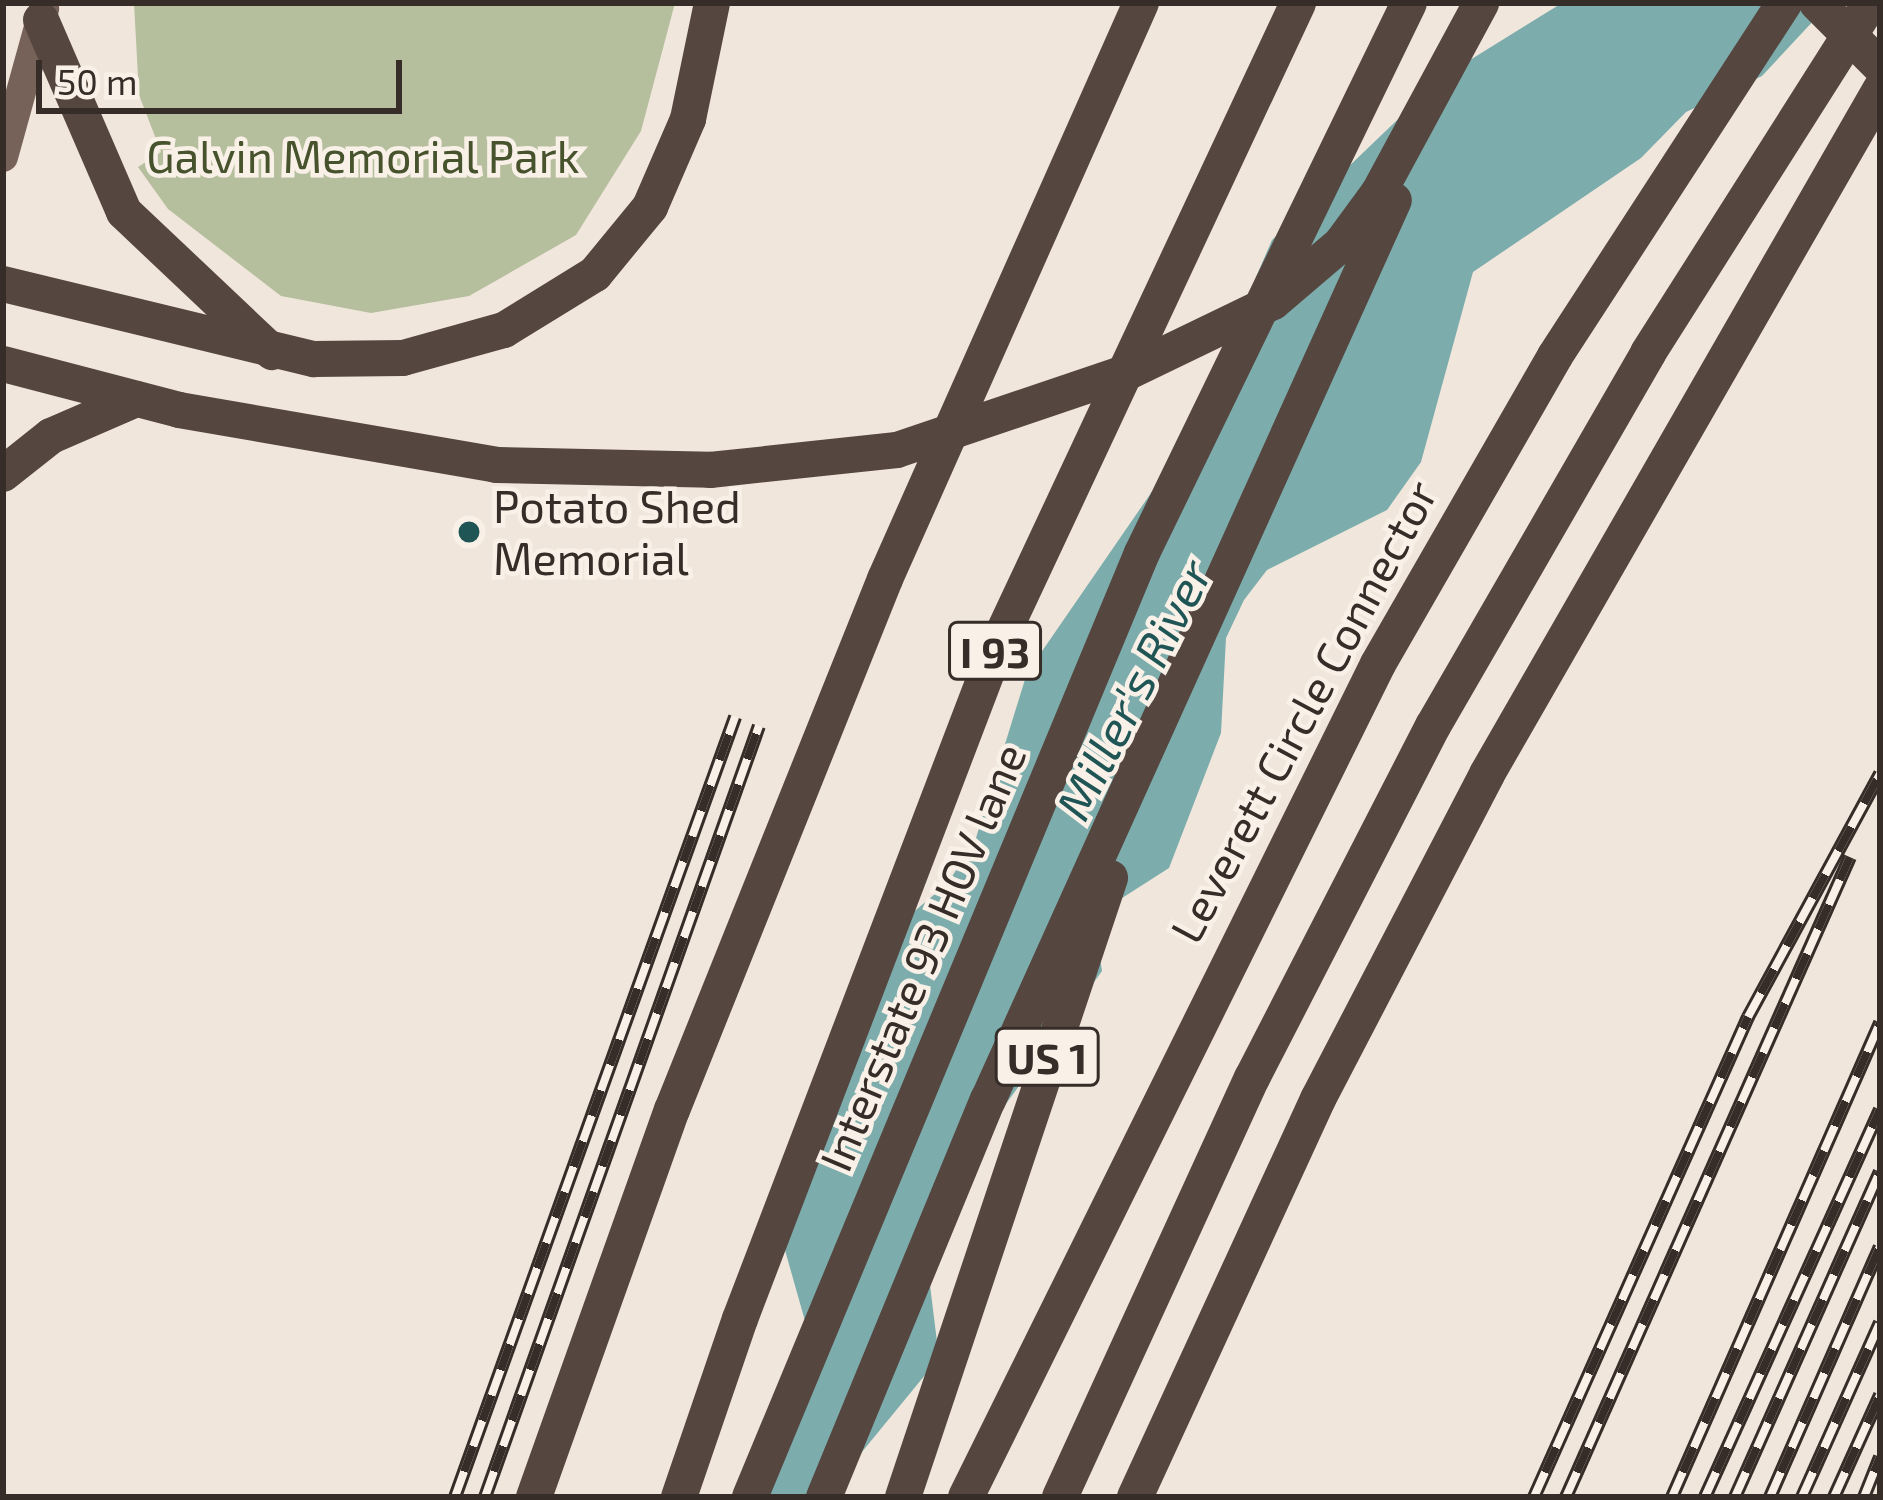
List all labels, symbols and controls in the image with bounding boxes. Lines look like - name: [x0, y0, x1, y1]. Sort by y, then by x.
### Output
- scale bar: [42, 36, 408, 110]
- text: 50 m: [57, 59, 138, 102]
- park label: Galvin Memorial Park: [146, 129, 580, 183]
- street label: Leverett Circle Connector: [1158, 471, 1448, 951]
- place label: Potato Shed Memorial: [493, 479, 741, 585]
- marker: Potato Shed Memorial: [456, 519, 482, 545]
- water label: Miller's River: [1043, 550, 1223, 828]
- road number: I 93: [947, 615, 1043, 687]
- street label: Interstate 93 HOV lane: [807, 735, 1037, 1179]
- road number: US 1: [993, 1021, 1101, 1093]

